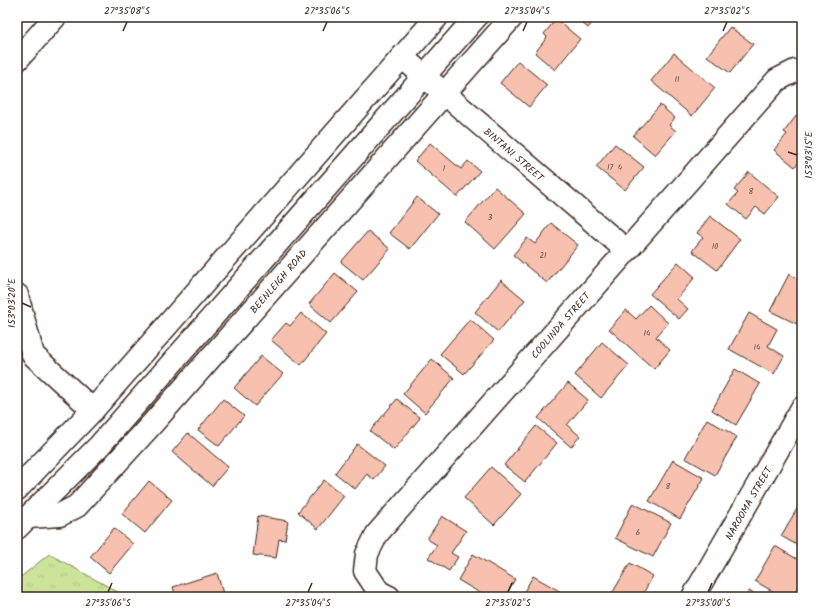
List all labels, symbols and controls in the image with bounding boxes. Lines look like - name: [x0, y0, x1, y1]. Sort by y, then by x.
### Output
- text: 27°35'08"S: [104, 3, 151, 19]
- text: 27°35'06"S: [304, 3, 350, 19]
- text: 27°35'04"S: [504, 3, 550, 19]
- text: 27°35'02"S: [704, 3, 751, 19]
- house number: 11: [674, 73, 680, 86]
- street label: BINTANI STREET: [480, 124, 548, 187]
- text: 153°03'15"E: [801, 130, 817, 179]
- house number: 17: [607, 161, 613, 174]
- house number: 4: [618, 161, 623, 174]
- house number: 1: [443, 162, 446, 175]
- house number: 8: [749, 185, 754, 198]
- house number: 3: [488, 211, 493, 224]
- house number: 10: [712, 240, 718, 253]
- street label: BEENLEIGH ROAD: [246, 246, 312, 317]
- house number: 21: [539, 249, 547, 262]
- text: 153°03'20"E: [4, 277, 20, 328]
- street label: COOLINDA STREET: [527, 288, 595, 362]
- house number: 14: [644, 327, 651, 340]
- house number: 14: [754, 341, 761, 354]
- street label: NAROOMA STREET: [721, 462, 777, 543]
- house number: 8: [666, 480, 671, 493]
- house number: 6: [636, 526, 640, 539]
- text: 27°35'06"S: [85, 595, 131, 611]
- text: 27°35'04"S: [285, 595, 331, 611]
- text: 27°35'02"S: [485, 595, 532, 611]
- text: 27°35'00"S: [686, 595, 731, 611]

